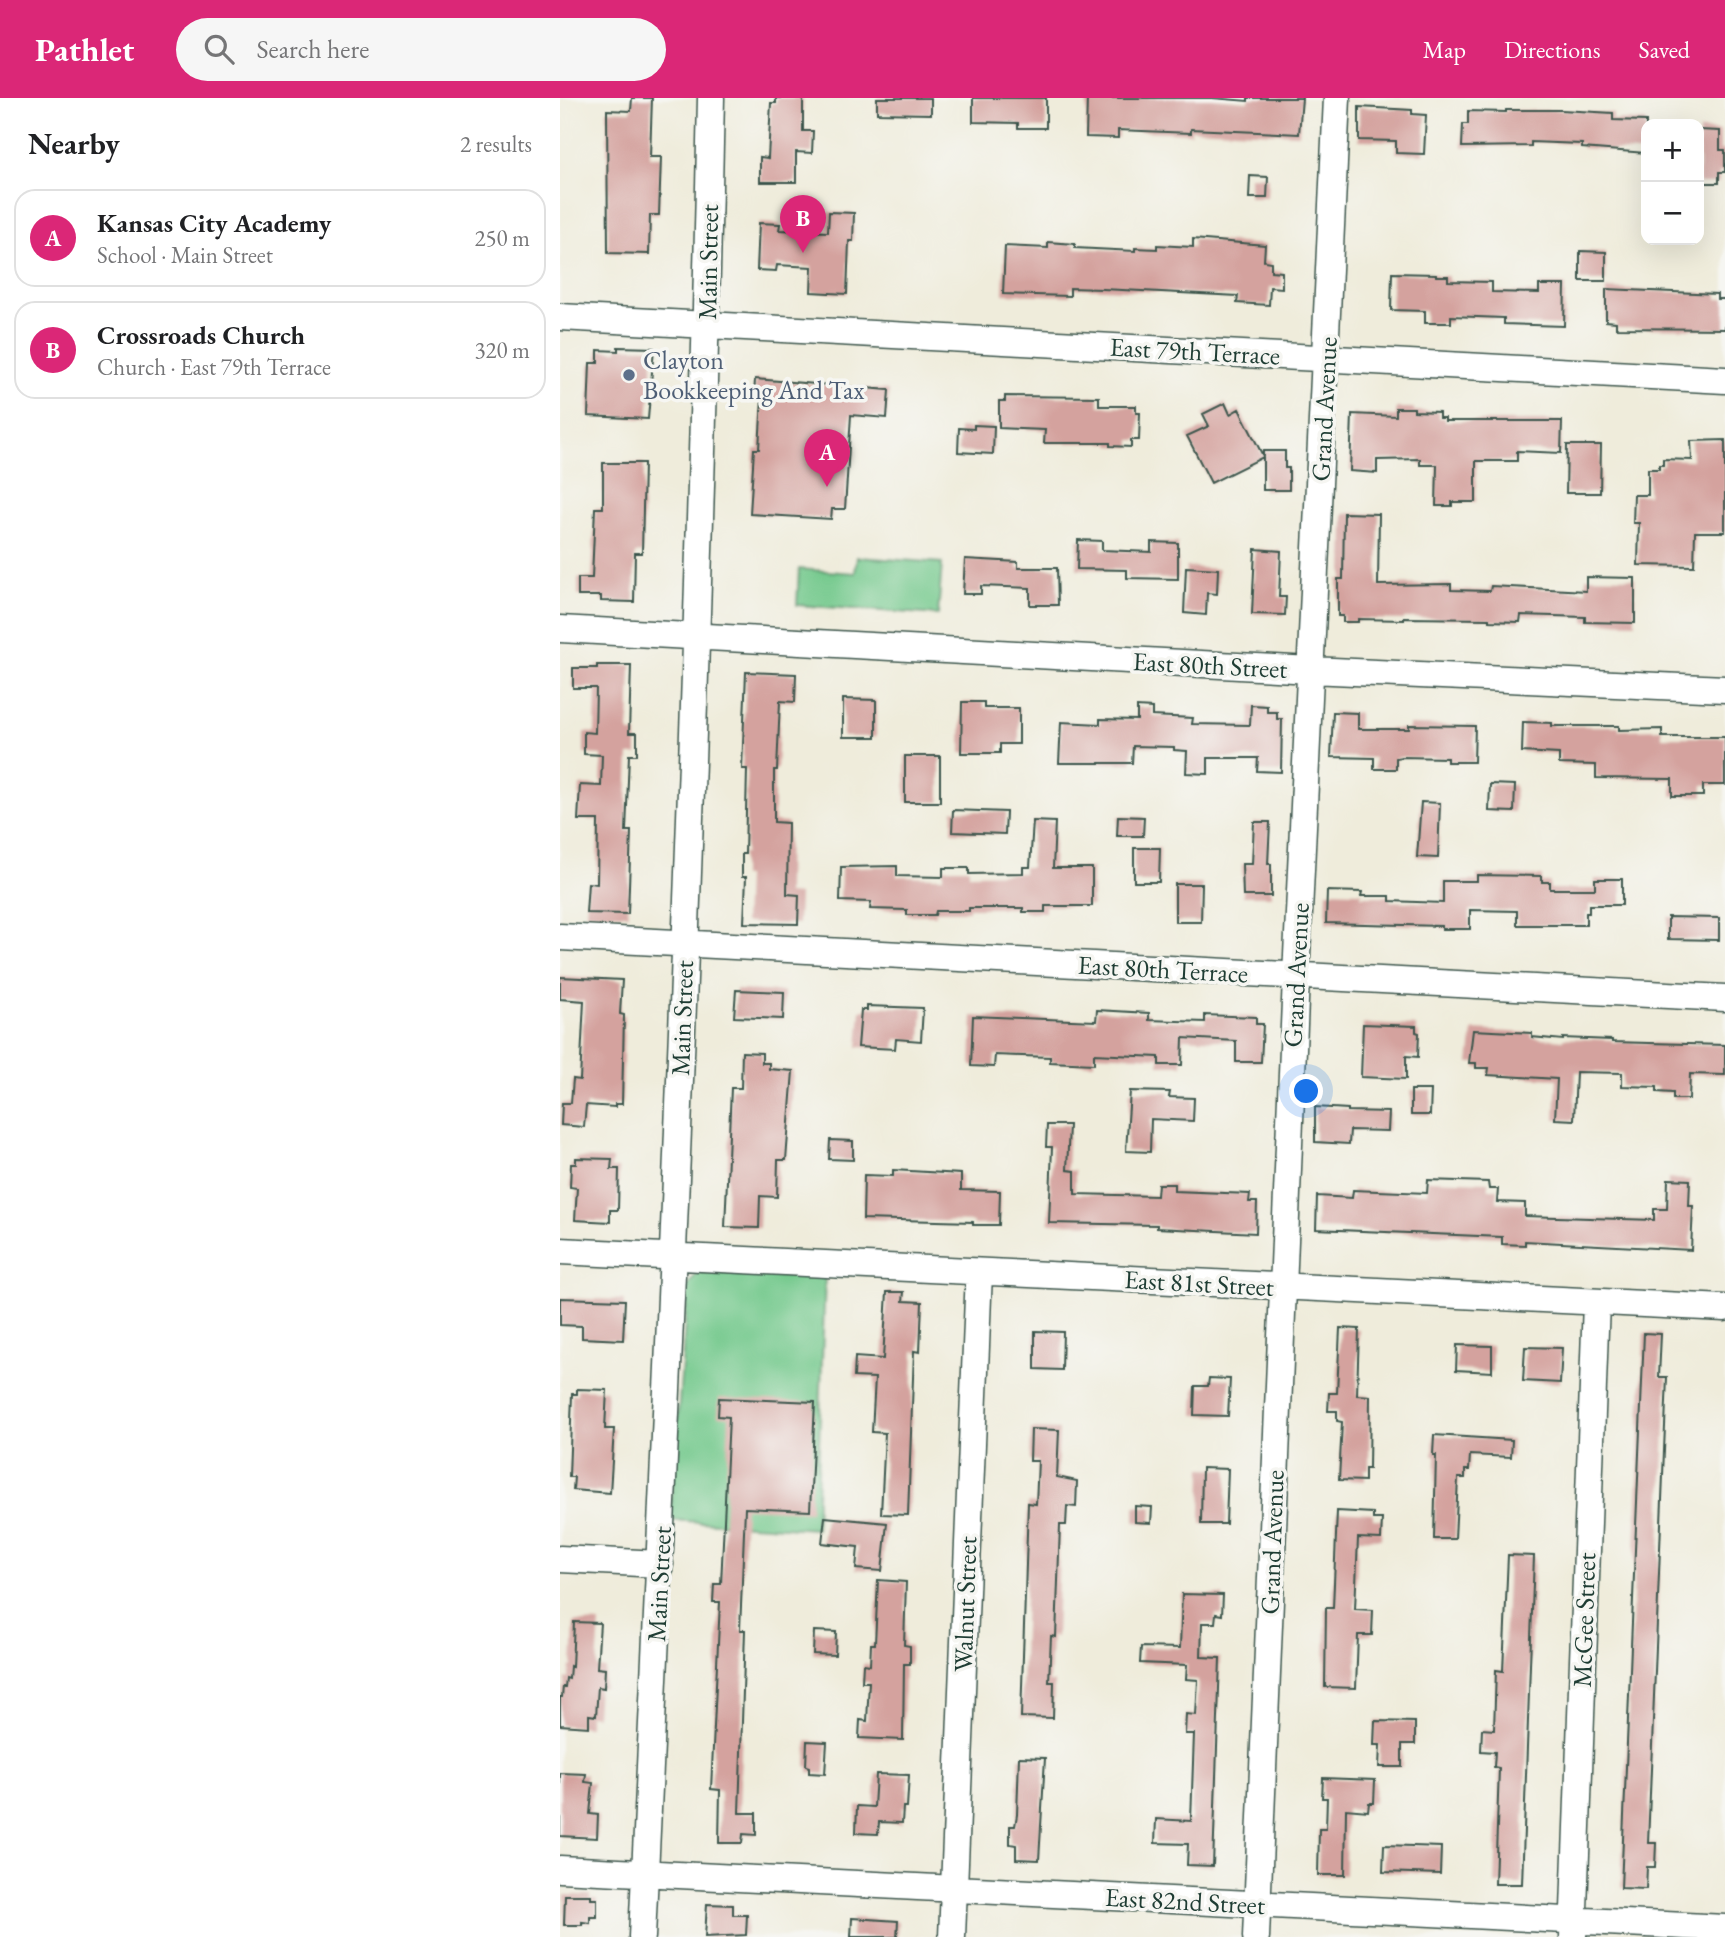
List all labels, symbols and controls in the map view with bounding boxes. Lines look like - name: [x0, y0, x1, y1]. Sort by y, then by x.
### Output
- search box: [176, 18, 666, 81]
- text: Pathlet: [35, 28, 134, 71]
- icon: search: [200, 30, 238, 68]
- text: Search here: [256, 32, 369, 66]
- text: Map: [1423, 34, 1466, 65]
- text: Directions: [1504, 34, 1601, 65]
- text: Saved: [1639, 34, 1690, 65]
- map controls: [1641, 119, 1704, 245]
- button: +: [1641, 119, 1704, 182]
- text: Nearby: [28, 124, 120, 163]
- text: 2 results: [460, 129, 532, 159]
- button: −: [1641, 182, 1704, 245]
- pin: B: [780, 195, 826, 253]
- street label: Main Street: [690, 204, 726, 320]
- text: Kansas City Academy: [97, 206, 331, 240]
- text: A: [45, 223, 61, 253]
- text: 250 m: [474, 223, 530, 253]
- text: School · Main Street: [97, 240, 273, 270]
- text: Crossroads Church: [97, 318, 305, 352]
- street label: East 79th Terrace: [1109, 330, 1281, 372]
- text: B: [46, 335, 60, 365]
- text: 320 m: [474, 335, 530, 365]
- street label: Grand Avenue: [1303, 336, 1345, 482]
- place label: Clayton Bookkeeping And Tax: [643, 343, 865, 407]
- text: Church · East 79th Terrace: [97, 352, 331, 382]
- marker: Clayton Bookkeeping And Tax: [621, 367, 637, 383]
- pin: A: [804, 429, 850, 487]
- street label: East 80th Street: [1132, 644, 1288, 686]
- street label: Grand Avenue: [1275, 902, 1317, 1048]
- street label: East 80th Terrace: [1077, 948, 1249, 990]
- street label: Main Street: [663, 960, 701, 1076]
- your location: [1289, 1074, 1323, 1108]
- street label: East 81st Street: [1123, 1262, 1275, 1304]
- street label: Grand Avenue: [1252, 1469, 1292, 1615]
- street label: Main Street: [639, 1525, 679, 1643]
- street label: Walnut Street: [946, 1536, 984, 1672]
- street label: McGee Street: [1565, 1552, 1603, 1688]
- street label: East 82nd Street: [1104, 1880, 1266, 1922]

